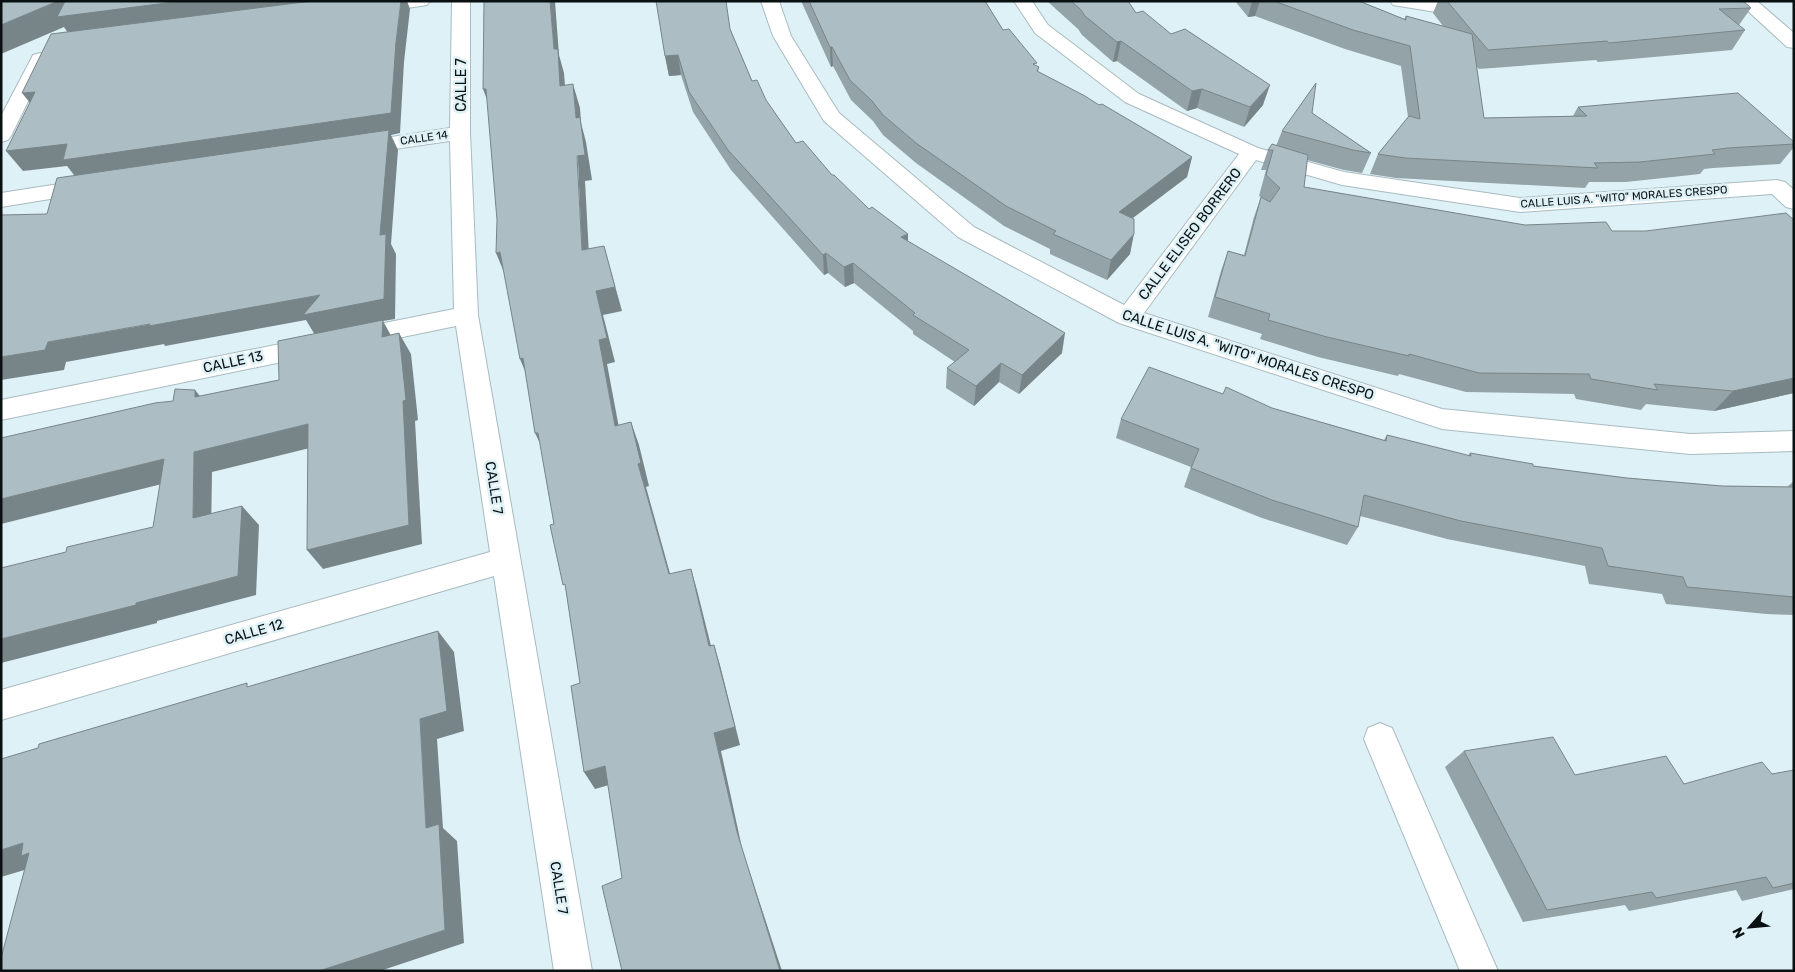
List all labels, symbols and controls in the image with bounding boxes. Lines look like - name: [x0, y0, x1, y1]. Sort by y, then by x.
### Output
- street label: CALLE 7: [453, 58, 470, 112]
- street label: CALLE 14: [399, 128, 449, 148]
- street label: CALLE ELISEO BORRERO: [1135, 165, 1245, 303]
- street label: CALLE LUIS A. "WITO" MORALES CRESPO: [1520, 183, 1728, 211]
- street label: CALLE LUIS A. "WITO" MORALES CRESPO: [1120, 306, 1376, 404]
- street label: CALLE 13: [202, 347, 264, 377]
- street label: CALLE 7: [481, 460, 507, 516]
- street label: CALLE 12: [223, 615, 285, 649]
- street label: CALLE 7: [546, 860, 572, 916]
- north arrow: [1725, 902, 1775, 952]
- text: N: [1729, 924, 1749, 941]

